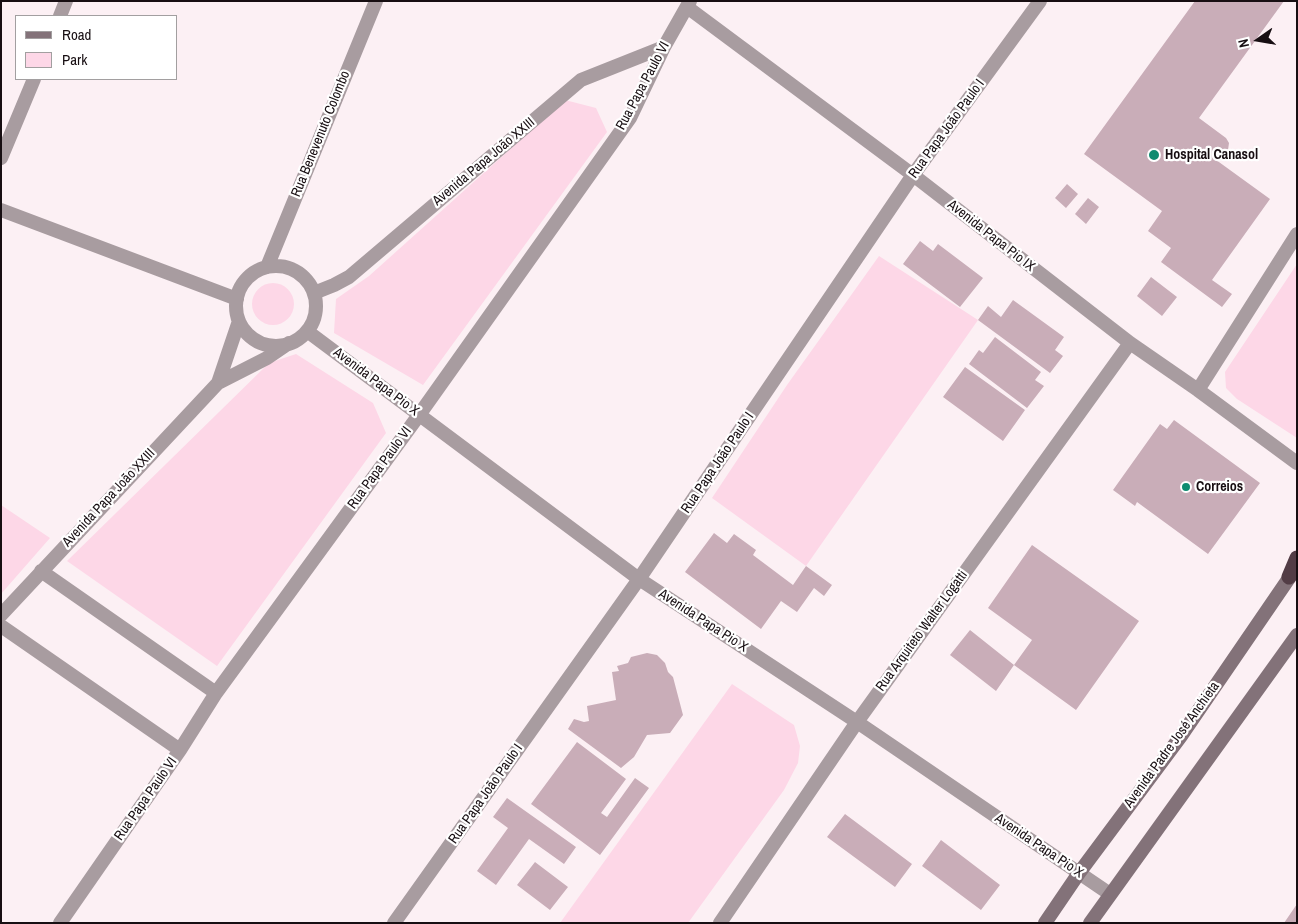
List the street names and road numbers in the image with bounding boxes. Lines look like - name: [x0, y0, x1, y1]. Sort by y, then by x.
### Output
- street label: Rua Papa Paulo VI: [613, 39, 673, 133]
- street label: Rua Benevenuto Colombo: [288, 68, 354, 200]
- street label: Rua Papa João Paulo I: [906, 76, 988, 182]
- street label: Avenida Papa João XXIII: [430, 114, 538, 210]
- street label: Avenida Papa Pio IX: [944, 197, 1038, 275]
- street label: Avenida Papa Pio X: [330, 344, 422, 420]
- street label: Rua Papa João Paulo I: [678, 409, 758, 517]
- street label: Rua Papa Paulo VI: [345, 424, 415, 512]
- street label: Avenida Papa João XXIII: [59, 445, 159, 551]
- street label: Rua Arquiteto Walter Logatti: [873, 567, 971, 695]
- street label: Avenida Papa Pio X: [655, 586, 751, 656]
- street label: Avenida Padre José Anchieta: [1121, 679, 1223, 811]
- street label: Rua Papa João Paulo I: [445, 741, 527, 847]
- street label: Rua Papa Paulo VI: [111, 754, 181, 844]
- street label: Avenida Papa Pio X: [992, 810, 1086, 882]

